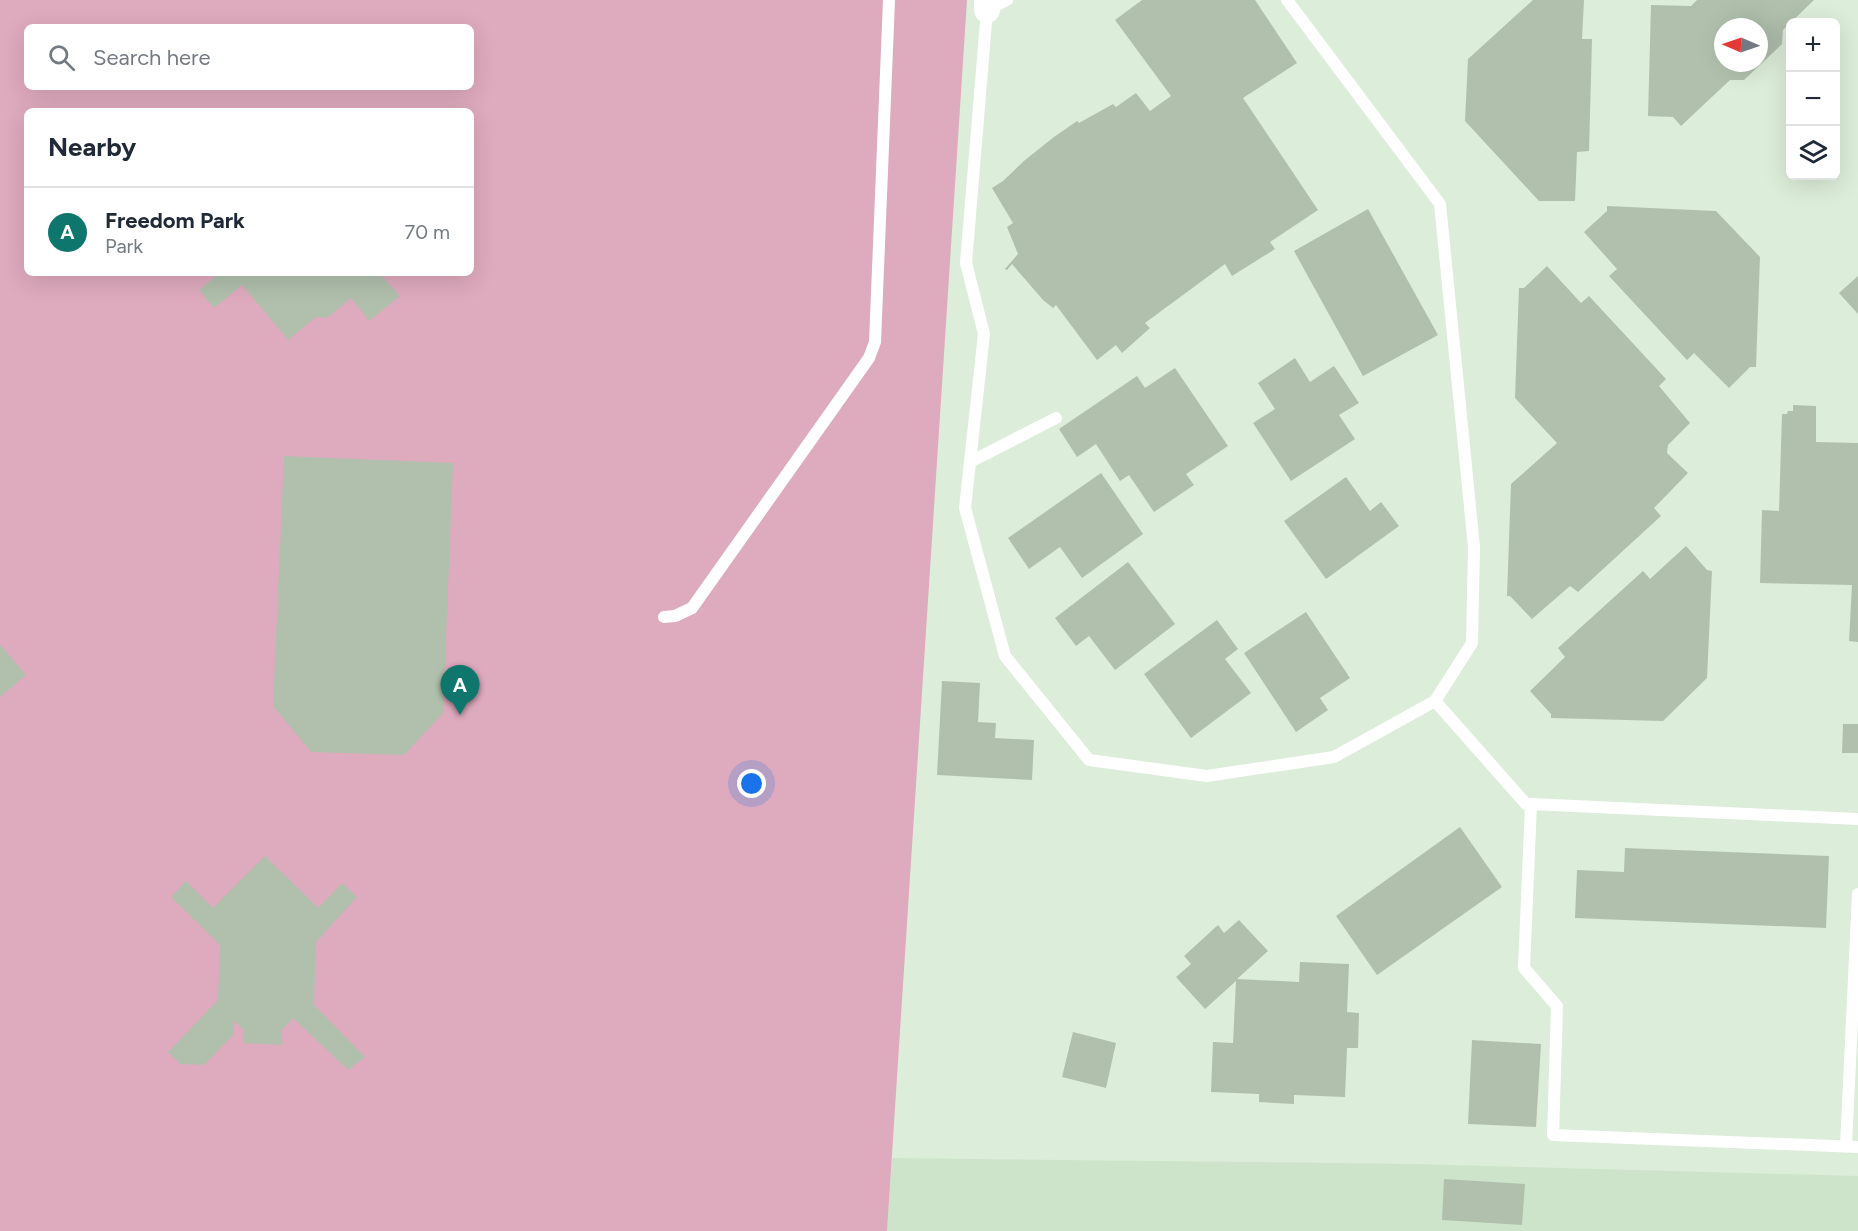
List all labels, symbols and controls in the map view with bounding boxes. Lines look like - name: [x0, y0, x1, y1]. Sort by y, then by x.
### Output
- north arrow: [1714, 18, 1768, 72]
- map controls: [1786, 18, 1840, 180]
- button: +: [1786, 18, 1840, 72]
- search box: [24, 24, 474, 90]
- icon: search: [45, 41, 78, 74]
- text: Search here: [93, 44, 211, 71]
- button: −: [1786, 72, 1840, 126]
- button: layers: [1786, 126, 1840, 180]
- text: Nearby: [48, 131, 136, 163]
- text: Freedom Park: [105, 207, 245, 234]
- text: A: [60, 220, 75, 244]
- text: 70 m: [404, 220, 450, 244]
- text: Park: [105, 234, 143, 258]
- pin: A: [440, 666, 480, 715]
- your location: [737, 769, 766, 798]

